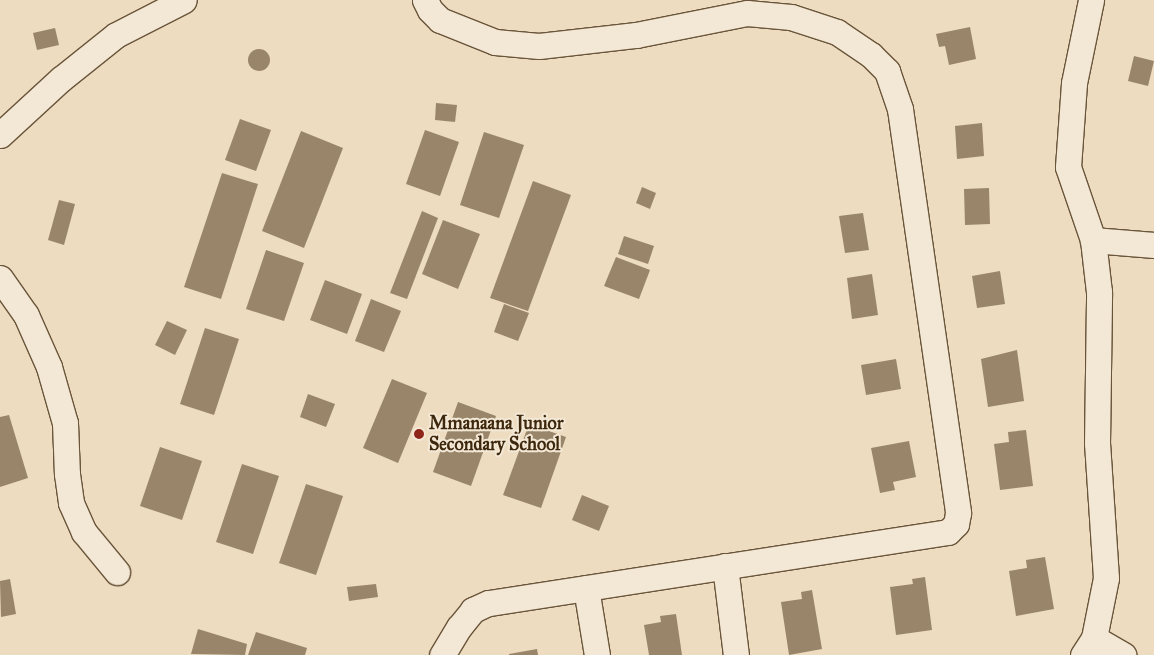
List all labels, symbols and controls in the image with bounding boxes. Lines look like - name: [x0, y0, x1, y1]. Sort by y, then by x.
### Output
- place label: Mmanaana Junior Secondary School: [429, 413, 563, 456]
- marker: Mmanaana Junior Secondary School: [413, 428, 425, 440]

